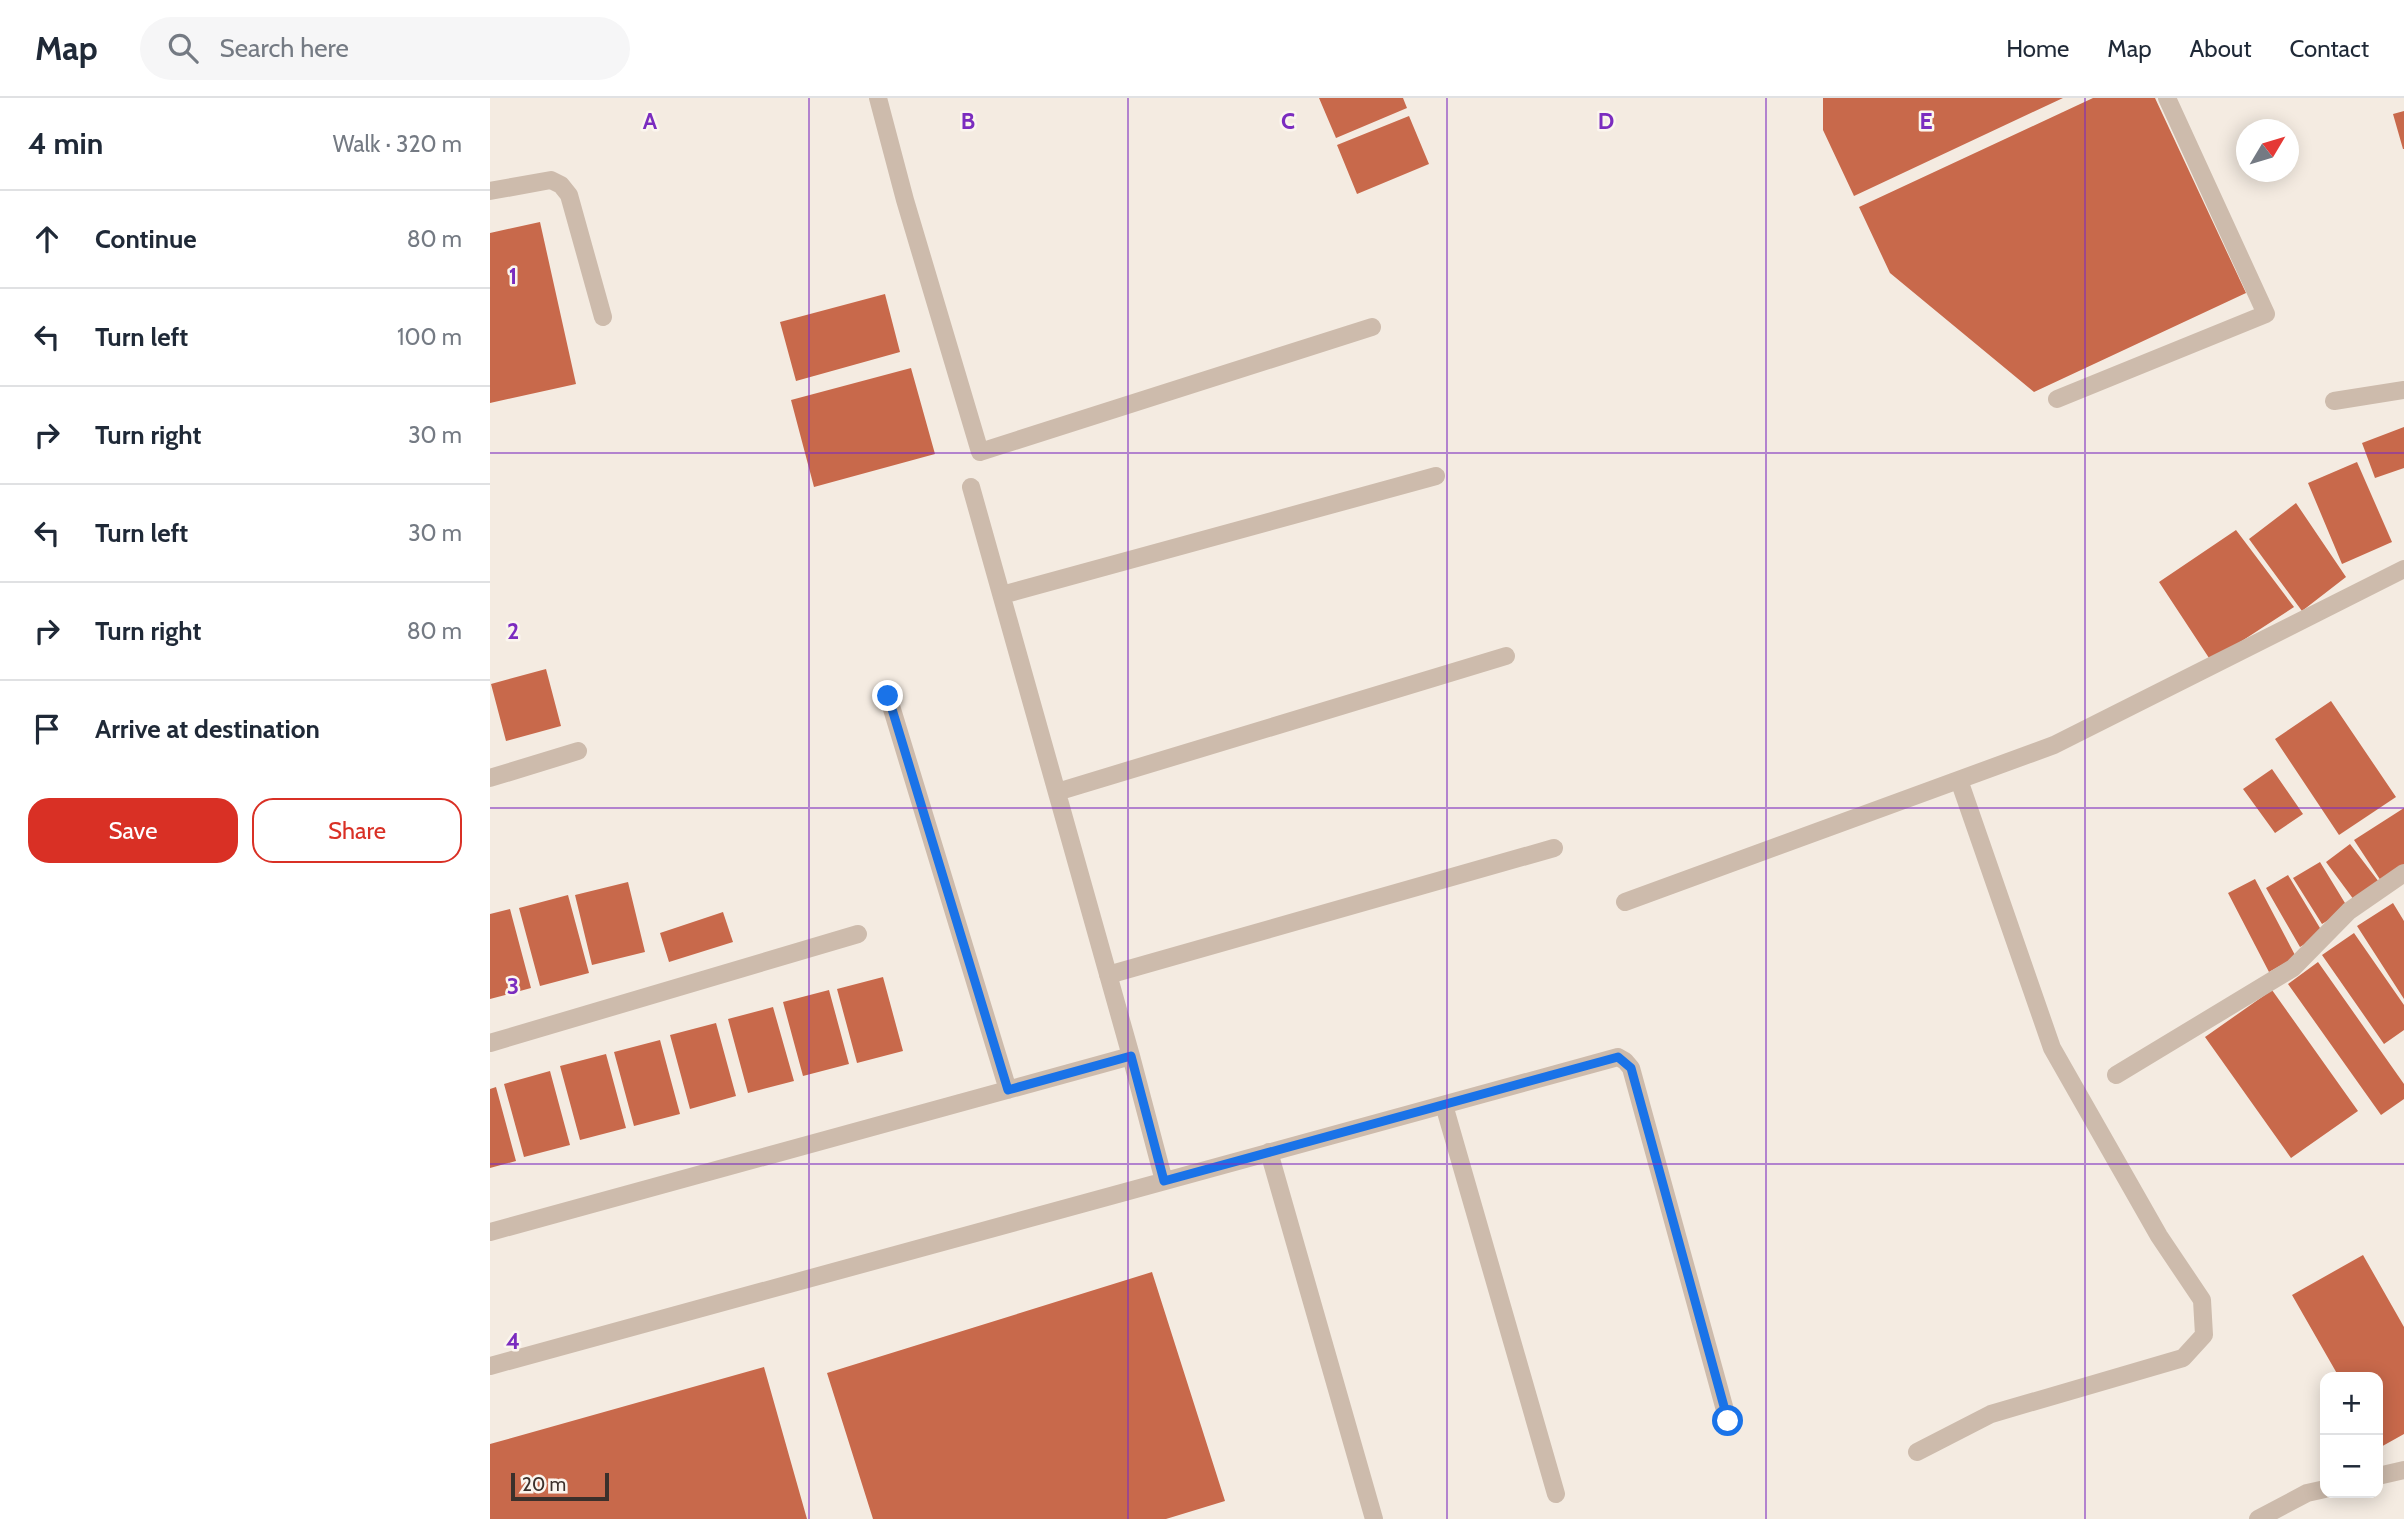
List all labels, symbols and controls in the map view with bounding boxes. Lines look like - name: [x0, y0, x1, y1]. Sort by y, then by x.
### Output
- search box: [140, 17, 630, 80]
- text: Map: [35, 28, 98, 68]
- icon: search: [164, 29, 202, 67]
- text: Search here: [220, 32, 349, 64]
- text: Home: [2006, 34, 2069, 63]
- text: Map: [2107, 34, 2152, 63]
- text: About: [2190, 34, 2252, 63]
- text: Contact: [2290, 34, 2369, 63]
- text: A: [643, 107, 658, 135]
- text: B: [961, 107, 975, 135]
- text: C: [1281, 107, 1295, 135]
- text: D: [1598, 107, 1614, 135]
- text: E: [1919, 107, 1933, 135]
- north arrow: [2236, 119, 2299, 182]
- text: 4 min: [28, 125, 103, 162]
- text: Walk · 320 m: [333, 130, 462, 158]
- icon: ahead: [28, 220, 66, 258]
- text: Continue: [95, 223, 197, 255]
- text: 80 m: [407, 225, 462, 253]
- text: 1: [509, 262, 517, 290]
- icon: left: [28, 318, 66, 356]
- text: Turn left: [95, 321, 188, 353]
- text: 100 m: [397, 323, 462, 351]
- icon: right: [28, 416, 66, 454]
- text: Turn right: [95, 419, 201, 451]
- text: 30 m: [408, 421, 462, 449]
- icon: left: [28, 514, 66, 552]
- text: Turn left: [95, 517, 188, 549]
- text: 30 m: [408, 519, 462, 547]
- icon: right: [28, 612, 66, 650]
- text: Turn right: [95, 615, 201, 647]
- text: 80 m: [407, 617, 462, 645]
- text: 2: [507, 617, 519, 645]
- route end: [872, 680, 903, 711]
- icon: arrive: [28, 710, 66, 748]
- text: Arrive at destination: [95, 713, 320, 745]
- button: Save: [28, 798, 238, 863]
- button: Share: [252, 798, 462, 863]
- text: 3: [507, 972, 519, 1000]
- text: 4: [506, 1327, 520, 1355]
- map controls: [2320, 1372, 2383, 1498]
- button: +: [2320, 1372, 2383, 1435]
- route start: [1712, 1405, 1743, 1436]
- button: −: [2320, 1435, 2383, 1498]
- scale bar: [511, 1470, 609, 1502]
- text: 20 m: [522, 1473, 566, 1496]

